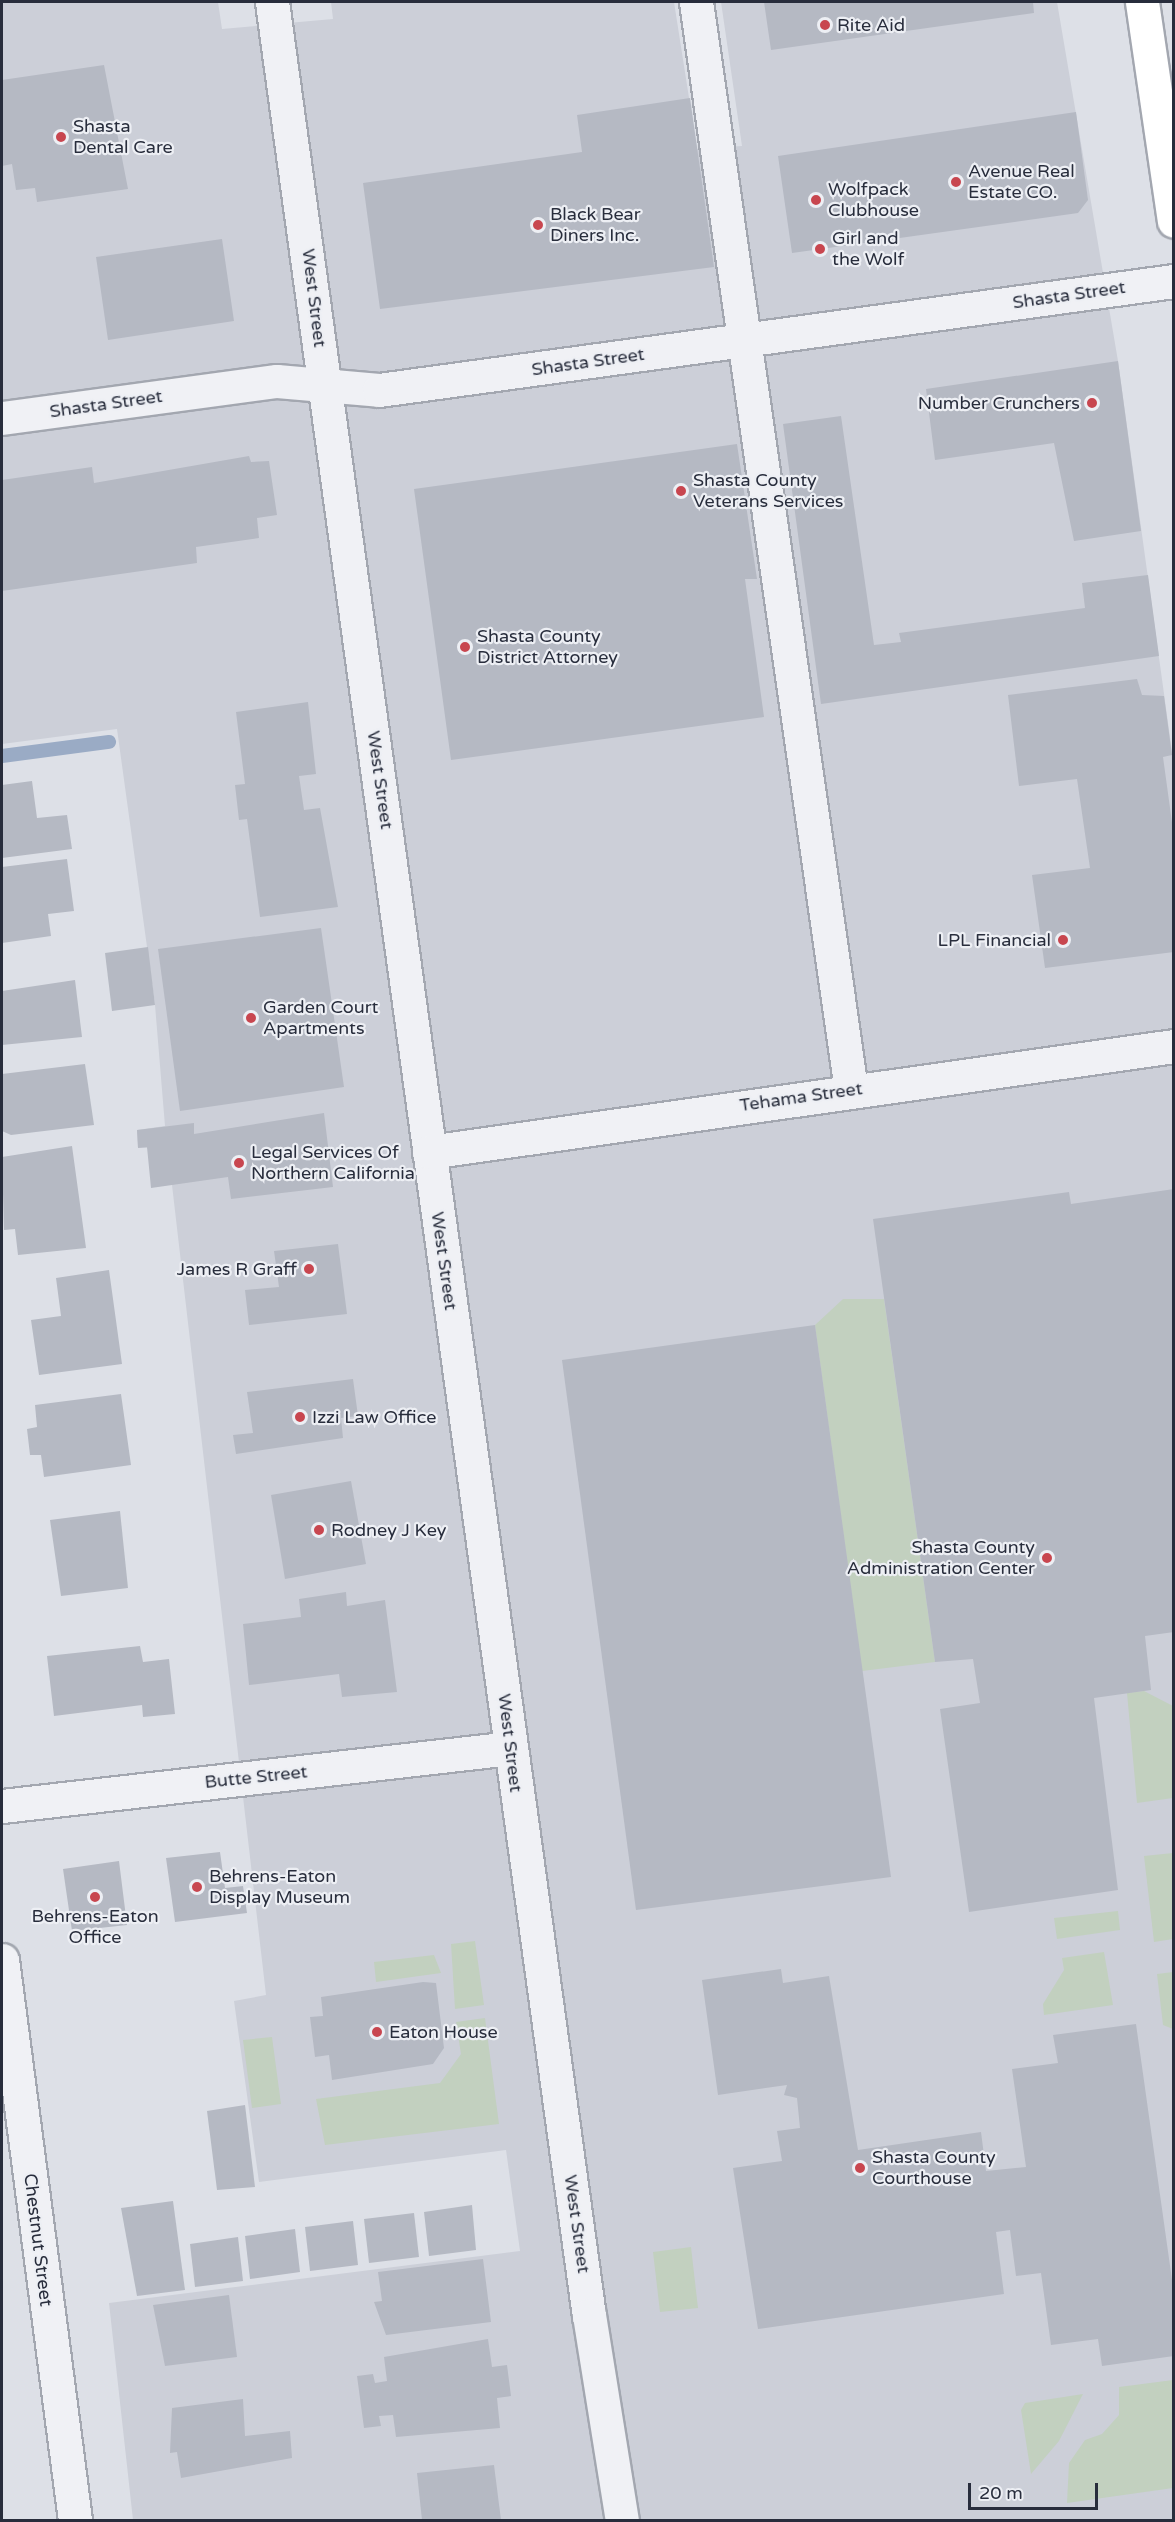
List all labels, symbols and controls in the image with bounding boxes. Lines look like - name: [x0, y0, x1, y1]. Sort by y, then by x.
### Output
- place label: Rite Aid: [837, 14, 905, 36]
- marker: Rite Aid: [818, 18, 832, 32]
- place label: Shasta Dental Care: [73, 116, 173, 158]
- marker: Shasta Dental Care: [54, 130, 68, 144]
- place label: Avenue Real Estate CO.: [968, 161, 1075, 204]
- marker: Avenue Real Estate CO.: [949, 175, 963, 189]
- place label: Wolfpack Clubhouse: [828, 179, 919, 222]
- marker: Wolfpack Clubhouse: [809, 193, 823, 207]
- place label: Black Bear Diners Inc.: [550, 204, 641, 246]
- marker: Black Bear Diners Inc.: [531, 218, 545, 232]
- place label: Girl and the Wolf: [832, 228, 904, 270]
- marker: Girl and the Wolf: [813, 242, 827, 256]
- street label: West Street: [297, 247, 331, 349]
- street label: Shasta Street: [1011, 276, 1127, 314]
- street label: Shasta Street: [530, 343, 646, 381]
- street label: Shasta Street: [48, 385, 164, 423]
- place label: Number Crunchers: [918, 392, 1080, 414]
- marker: Number Crunchers: [1085, 396, 1099, 410]
- place label: Shasta County Veterans Services: [693, 470, 843, 512]
- marker: Shasta County Veterans Services: [674, 484, 688, 498]
- place label: Shasta County District Attorney: [477, 626, 618, 668]
- marker: Shasta County District Attorney: [458, 640, 472, 654]
- street label: West Street: [362, 729, 398, 831]
- place label: LPL Financial: [938, 929, 1051, 951]
- marker: LPL Financial: [1056, 933, 1070, 947]
- place label: Garden Court Apartments: [263, 997, 378, 1040]
- marker: Garden Court Apartments: [244, 1011, 258, 1025]
- street label: Tehama Street: [738, 1078, 864, 1116]
- place label: Legal Services Of Northern California: [251, 1142, 415, 1184]
- marker: Legal Services Of Northern California: [232, 1156, 246, 1170]
- street label: West Street: [426, 1210, 462, 1312]
- place label: James R Graff: [177, 1258, 297, 1280]
- marker: James R Graff: [302, 1262, 316, 1276]
- place label: Izzi Law Office: [312, 1406, 436, 1428]
- marker: Izzi Law Office: [293, 1410, 307, 1424]
- place label: Rodney J Key: [331, 1519, 446, 1541]
- marker: Rodney J Key: [312, 1523, 326, 1537]
- place label: Shasta County Administration Center: [847, 1537, 1035, 1580]
- marker: Shasta County Administration Center: [1040, 1551, 1054, 1565]
- street label: West Street: [493, 1692, 527, 1794]
- street label: Butte Street: [204, 1761, 308, 1793]
- place label: Behrens-Eaton Display Museum: [209, 1866, 350, 1908]
- marker: Behrens-Eaton Display Museum: [190, 1880, 204, 1894]
- marker: Behrens-Eaton Office: [88, 1890, 102, 1904]
- place label: Behrens-Eaton Office: [31, 1906, 159, 1948]
- place label: Eaton House: [389, 2021, 498, 2043]
- marker: Eaton House: [370, 2025, 384, 2039]
- place label: Shasta County Courthouse: [872, 2147, 996, 2190]
- marker: Shasta County Courthouse: [853, 2161, 867, 2175]
- street label: Chestnut Street: [19, 2172, 57, 2308]
- street label: West Street: [559, 2173, 595, 2275]
- scale bar: [971, 2471, 1102, 2509]
- text: 20 m: [979, 2482, 1023, 2504]

